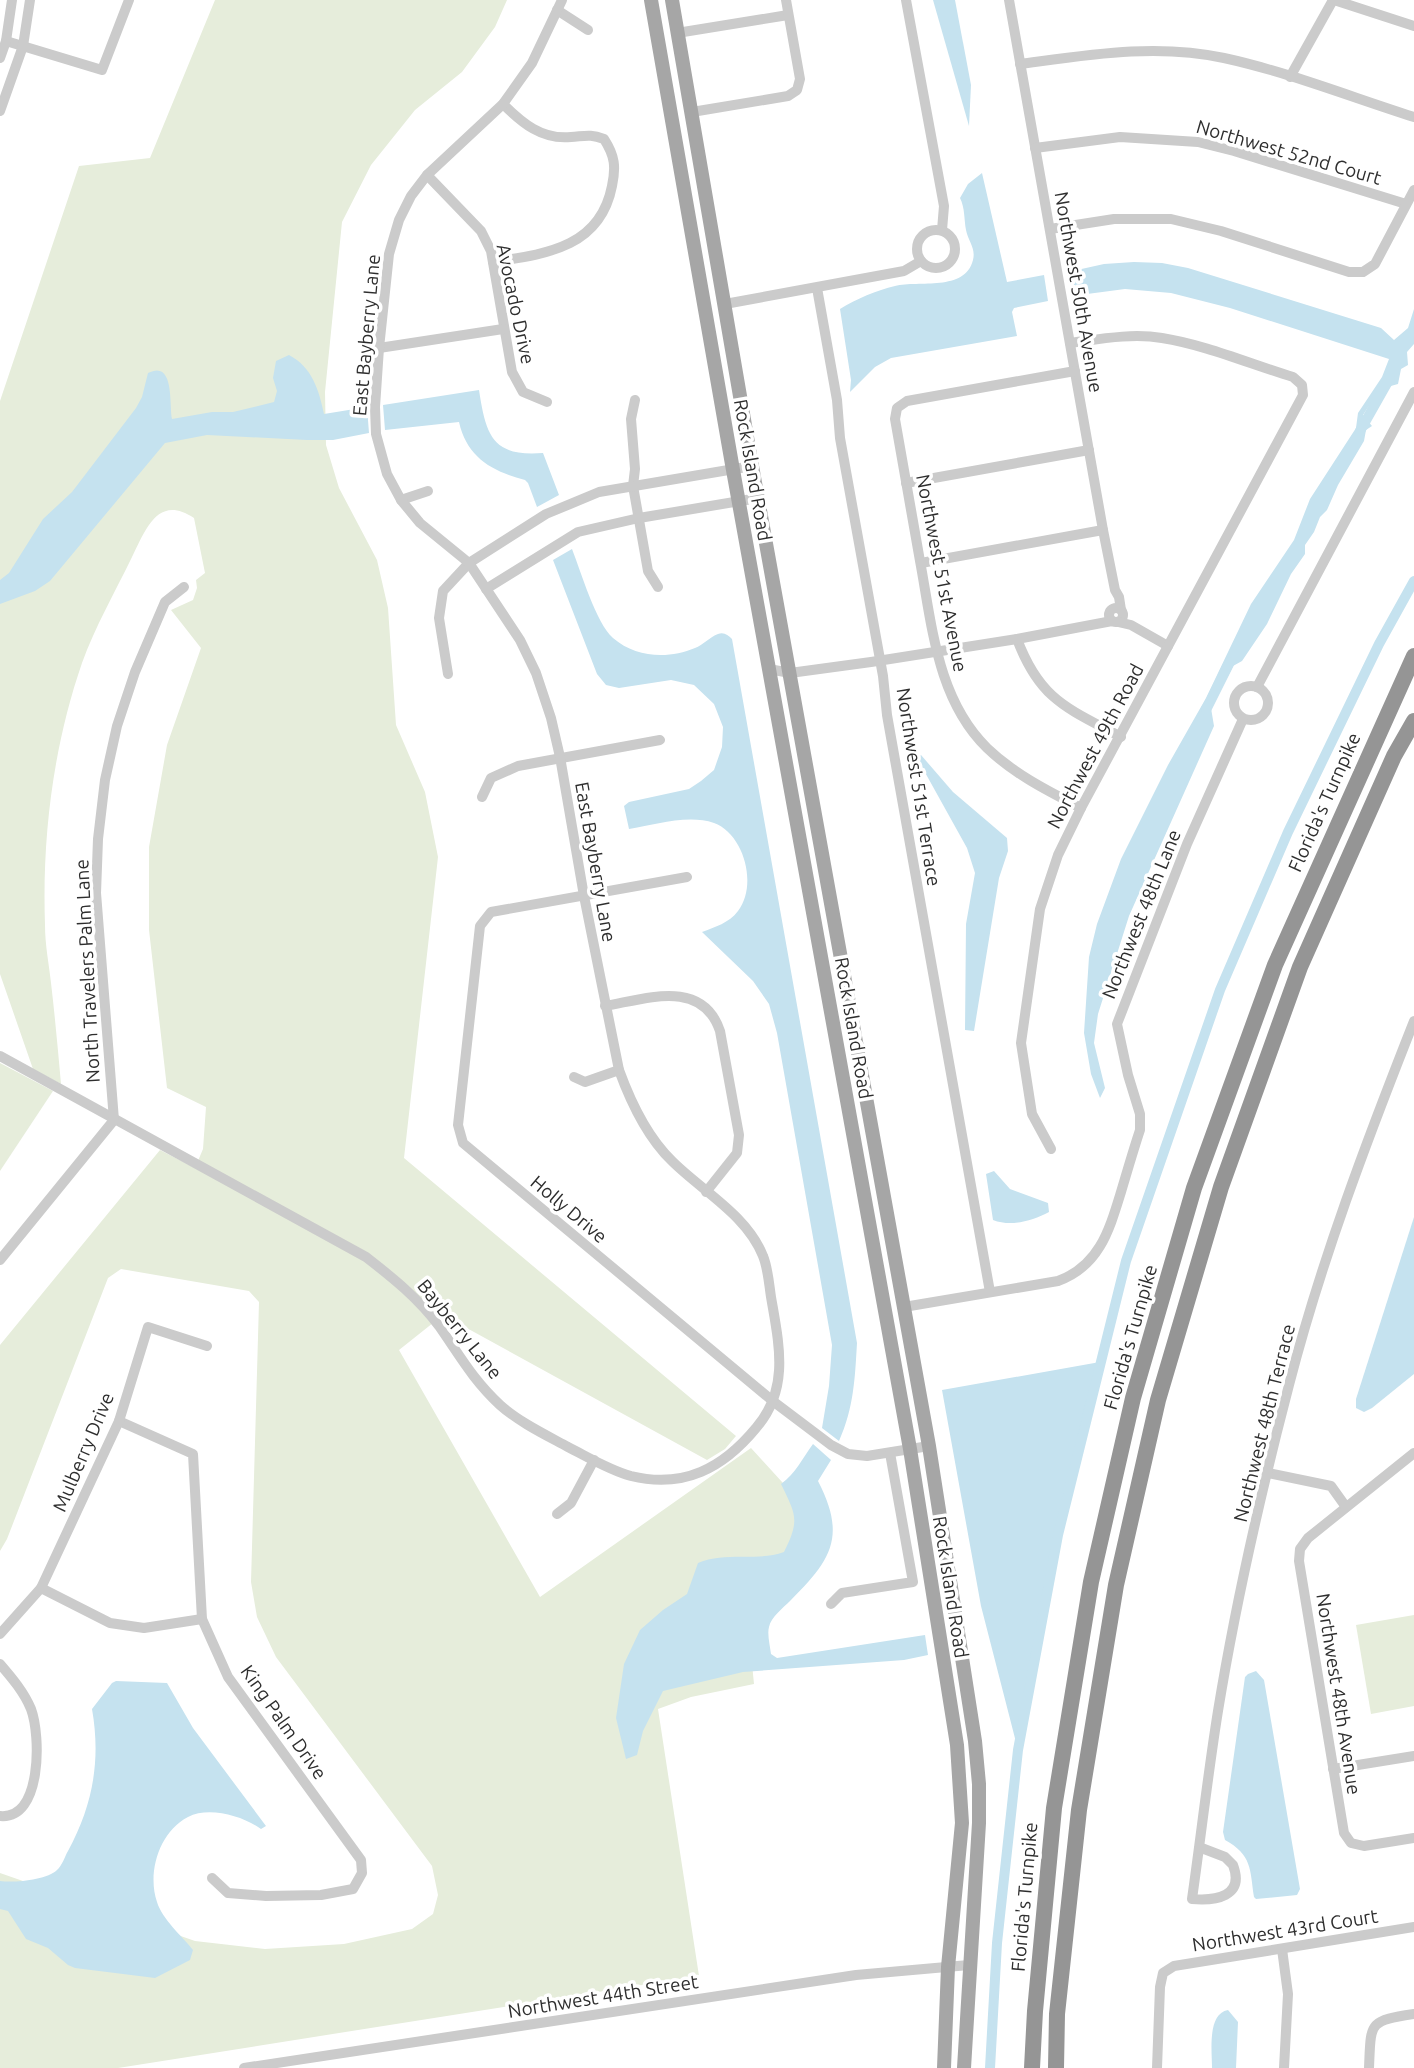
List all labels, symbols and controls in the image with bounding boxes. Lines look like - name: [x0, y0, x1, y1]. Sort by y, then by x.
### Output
- street label: Northwest 52nd Court: [1194, 115, 1385, 189]
- street label: Northwest 50th Avenue: [1050, 190, 1108, 394]
- street label: Avocado Drive: [493, 242, 539, 366]
- street label: East Bayberry Lane: [348, 253, 384, 417]
- street label: Rock Island Road: [730, 397, 776, 543]
- street label: Northwest 51st Avenue: [912, 472, 972, 674]
- street label: Northwest 49th Road: [1042, 660, 1148, 832]
- street label: Northwest 51st Terrace: [892, 686, 946, 888]
- street label: Florida's Turnpike: [1283, 729, 1365, 875]
- street label: East Bayberry Lane: [571, 780, 621, 944]
- street label: Northwest 48th Lane: [1097, 826, 1185, 1002]
- street label: North Travelers Palm Lane: [70, 859, 104, 1083]
- street label: Rock Island Road: [831, 955, 877, 1101]
- street label: Holly Drive: [526, 1171, 612, 1247]
- street label: Florida's Turnpike: [1099, 1262, 1161, 1412]
- street label: Bayberry Lane: [413, 1275, 507, 1383]
- street label: Northwest 48th Terrace: [1229, 1322, 1299, 1524]
- street label: Mulberry Drive: [48, 1389, 118, 1515]
- street label: Rock Island Road: [929, 1514, 973, 1660]
- street label: Northwest 48th Avenue: [1312, 1592, 1366, 1796]
- street label: King Palm Drive: [236, 1661, 332, 1783]
- street label: Florida's Turnpike: [1007, 1821, 1041, 1973]
- street label: Northwest 43rd Court: [1191, 1904, 1380, 1956]
- street label: Northwest 44th Street: [506, 1970, 700, 2022]

